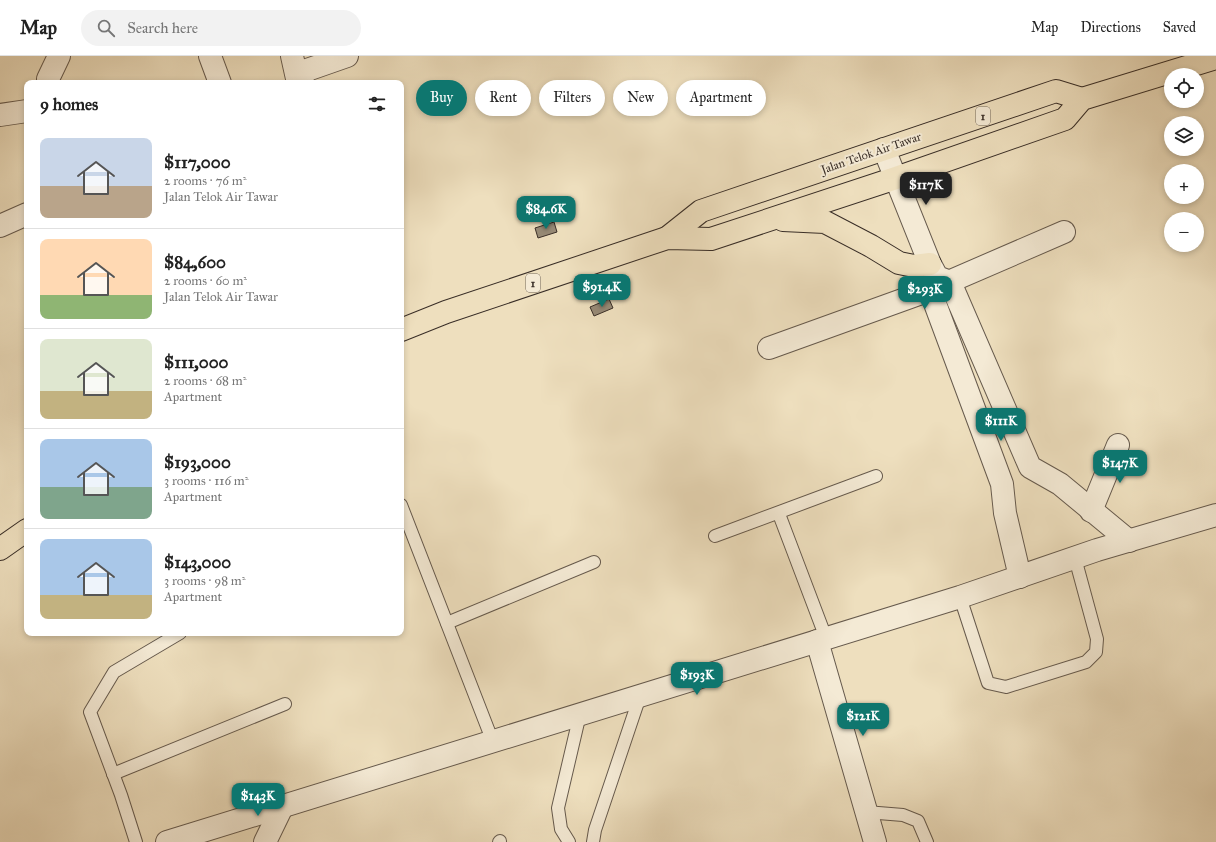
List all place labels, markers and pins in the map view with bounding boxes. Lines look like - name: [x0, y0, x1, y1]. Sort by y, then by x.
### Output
- pin: $117K: [898, 172, 954, 206]
- pin: $84.6K: [513, 196, 579, 230]
- pin: $91.4K: [569, 274, 635, 308]
- pin: $293K: [897, 276, 953, 310]
- pin: $111K: [973, 408, 1029, 442]
- pin: $147K: [1092, 450, 1148, 484]
- pin: $193K: [669, 662, 725, 696]
- pin: $121K: [835, 703, 891, 737]
- pin: $143K: [230, 783, 286, 817]

